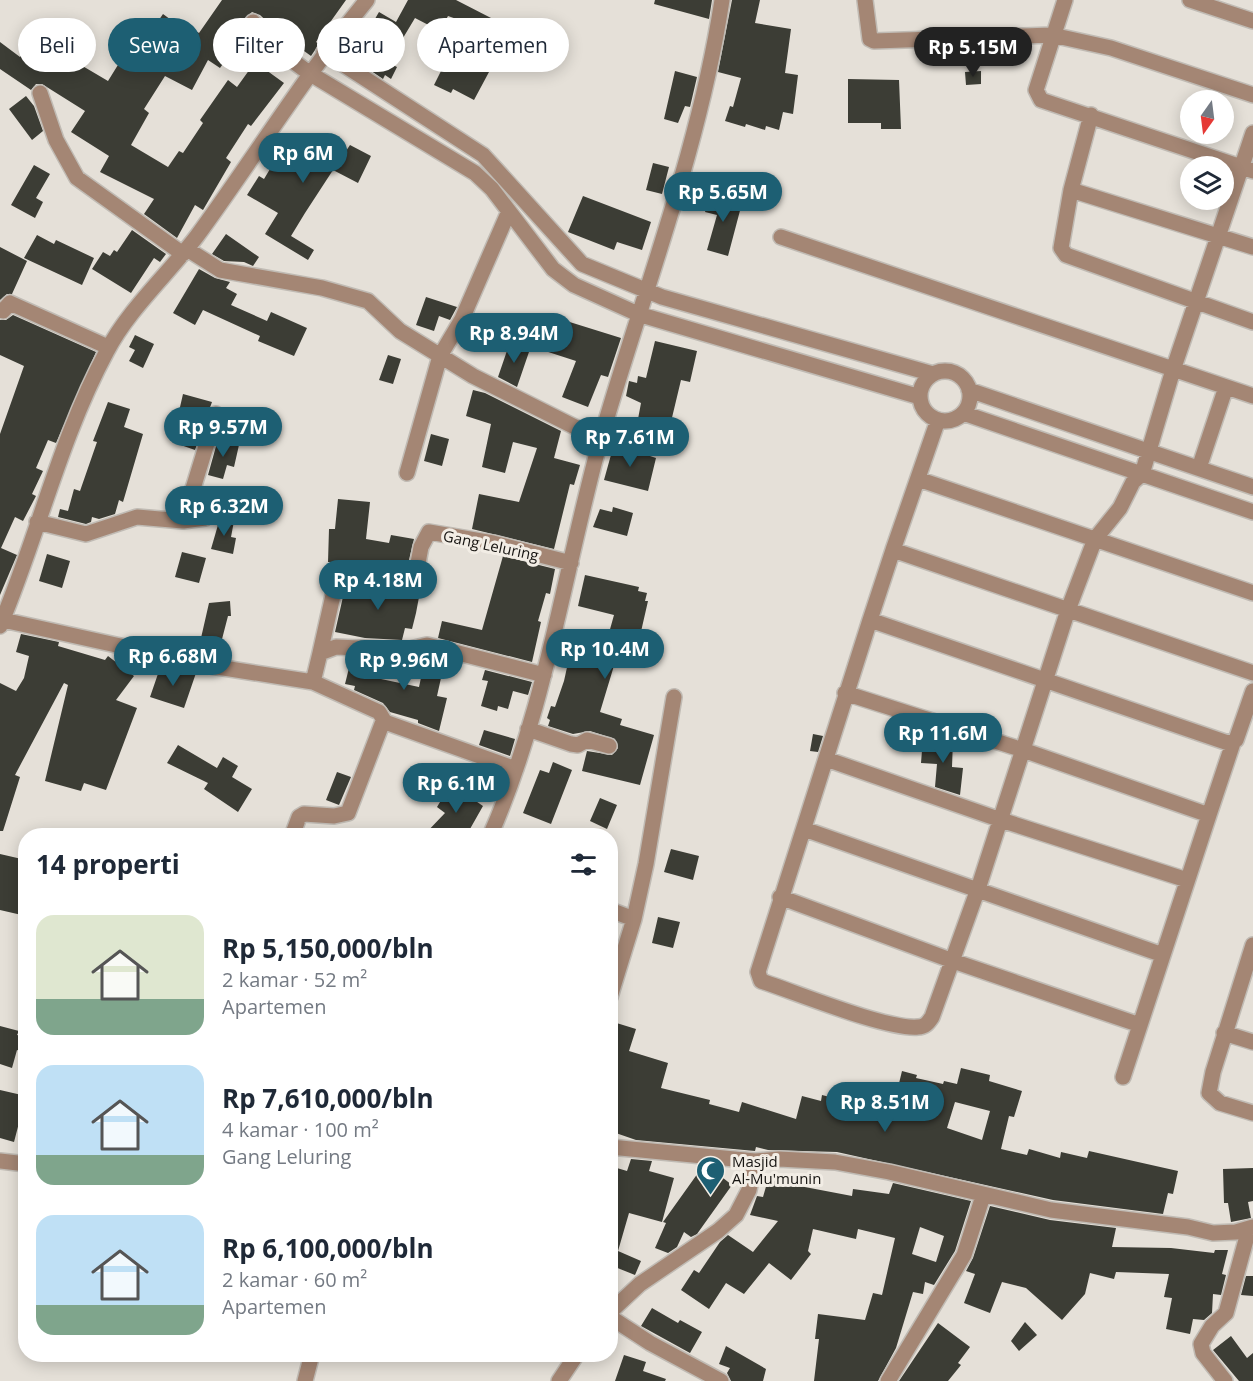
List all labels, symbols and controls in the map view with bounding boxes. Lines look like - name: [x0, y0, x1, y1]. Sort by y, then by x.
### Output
- chip: Beli: [18, 18, 96, 72]
- chip: Sewa: [108, 18, 201, 72]
- chip: Filter: [213, 18, 305, 72]
- chip: Baru: [317, 18, 405, 72]
- chip: Apartemen: [417, 18, 569, 72]
- pin: Rp 5.15M: [911, 27, 1035, 78]
- text: Rp 5.15M: [928, 33, 1018, 60]
- north arrow: [1180, 90, 1234, 144]
- map controls: [1180, 90, 1234, 210]
- pin: Rp 6M: [261, 133, 345, 184]
- text: Rp 6M: [272, 139, 334, 166]
- button: layers: [1180, 156, 1234, 210]
- pin: Rp 5.65M: [661, 172, 785, 223]
- text: Rp 5.65M: [678, 178, 768, 205]
- pin: Rp 8.94M: [452, 313, 576, 364]
- text: Rp 8.94M: [469, 319, 559, 346]
- pin: Rp 9.57M: [161, 407, 285, 458]
- text: Rp 9.57M: [178, 413, 268, 440]
- pin: Rp 7.61M: [568, 417, 692, 468]
- text: Rp 7.61M: [585, 423, 675, 450]
- pin: Rp 6.32M: [162, 486, 286, 537]
- text: Rp 6.32M: [179, 492, 269, 519]
- street label: Gang Leluring: [441, 525, 541, 565]
- pin: Rp 4.18M: [316, 560, 440, 611]
- text: Rp 4.18M: [333, 566, 423, 593]
- pin: Rp 10.4M: [543, 629, 667, 680]
- text: Rp 10.4M: [560, 635, 650, 662]
- pin: Rp 6.68M: [111, 636, 235, 687]
- pin: Rp 9.96M: [342, 640, 466, 691]
- text: Rp 6.68M: [128, 642, 218, 669]
- text: Rp 9.96M: [359, 646, 449, 673]
- pin: Rp 11.6M: [881, 713, 1005, 764]
- text: Rp 11.6M: [898, 719, 988, 746]
- pin: Rp 6.1M: [401, 763, 511, 814]
- text: Rp 6.1M: [417, 769, 495, 796]
- text: 14 properti: [36, 846, 180, 882]
- icon: filters: [567, 848, 600, 881]
- text: Rp 5,150,000/bln: [222, 930, 433, 966]
- icon: home: [84, 939, 156, 1011]
- text: 2 kamar · 52 m²: [222, 966, 367, 993]
- text: Apartemen: [222, 993, 327, 1020]
- text: Rp 7,610,000/bln: [222, 1080, 433, 1116]
- pin: Rp 8.51M: [823, 1082, 947, 1133]
- text: Rp 8.51M: [840, 1088, 930, 1115]
- icon: home: [84, 1089, 156, 1161]
- text: 4 kamar · 100 m²: [222, 1116, 379, 1143]
- text: Gang Leluring: [222, 1143, 351, 1170]
- place label: Masjid Al-Mu'munin: [732, 1151, 821, 1188]
- mosque icon: Masjid Al-Mu'munin: [695, 1154, 727, 1196]
- text: Rp 6,100,000/bln: [222, 1230, 433, 1266]
- icon: home: [84, 1239, 156, 1311]
- text: 2 kamar · 60 m²: [222, 1266, 367, 1293]
- text: Apartemen: [222, 1293, 327, 1320]

